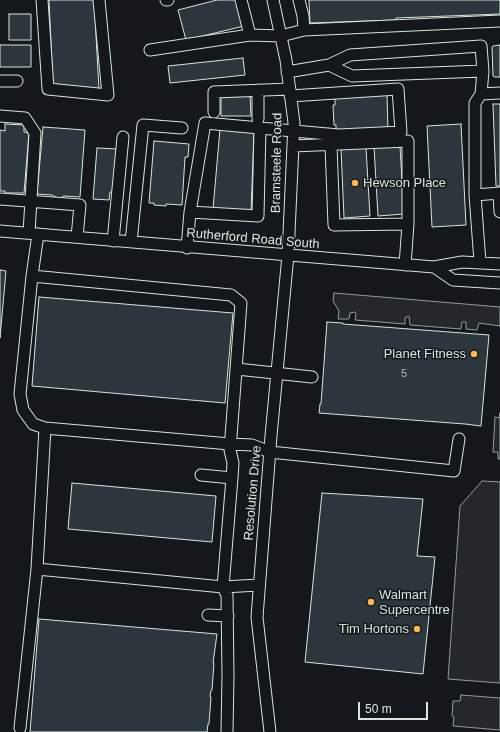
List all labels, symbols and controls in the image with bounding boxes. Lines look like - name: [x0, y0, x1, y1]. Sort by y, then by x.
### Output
- street label: Bramsteele Road: [268, 113, 286, 213]
- place label: Hewson Place: [363, 175, 446, 191]
- marker: Hewson Place: [350, 178, 360, 188]
- street label: Rutherford Road South: [186, 225, 320, 253]
- place label: Planet Fitness: [384, 346, 466, 362]
- marker: Planet Fitness: [469, 349, 479, 359]
- house number: 5: [401, 367, 407, 381]
- street label: Resolution Drive: [241, 445, 265, 541]
- place label: Walmart Supercentre: [379, 587, 450, 618]
- marker: Walmart Supercentre: [366, 597, 376, 607]
- place label: Tim Hortons: [339, 621, 409, 637]
- marker: Tim Hortons: [412, 624, 422, 634]
- scale bar: [360, 694, 430, 720]
- text: 50 m: [365, 702, 392, 716]

